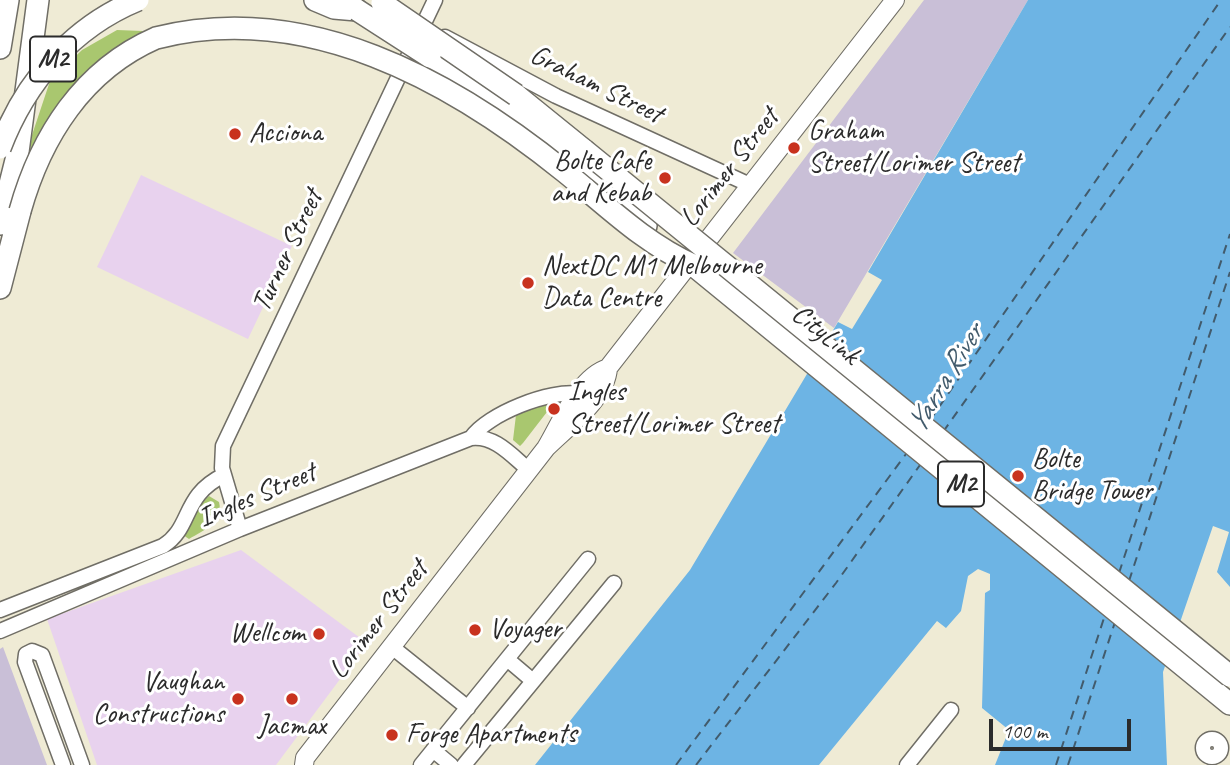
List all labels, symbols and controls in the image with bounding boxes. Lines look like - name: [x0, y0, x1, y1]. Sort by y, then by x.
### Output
- road number: M2: [30, 36, 76, 82]
- street label: Graham Street: [524, 39, 668, 131]
- street label: Lorimer Street: [673, 102, 787, 234]
- place label: Graham Street/Lorimer Street: [808, 115, 1019, 181]
- place label: Acciona: [249, 117, 322, 151]
- marker: Acciona: [227, 126, 243, 142]
- marker: Graham Street/Lorimer Street: [786, 140, 802, 156]
- place label: Bolte Cafe and Kebab: [551, 145, 651, 211]
- marker: Bolte Cafe and Kebab: [657, 170, 673, 186]
- street label: Turner Street: [245, 185, 331, 317]
- place label: NextDC M1 Melbourne Data Centre: [542, 250, 761, 316]
- marker: NextDC M1 Melbourne Data Centre: [520, 275, 536, 291]
- street label: CityLink: [784, 298, 866, 372]
- water label: Yarra River: [900, 319, 992, 439]
- place label: Ingles Street/Lorimer Street: [568, 376, 779, 442]
- marker: Ingles Street/Lorimer Street: [546, 401, 562, 417]
- place label: Bolte Bridge Tower: [1032, 443, 1152, 509]
- street label: Ingles Street: [193, 456, 321, 536]
- road number: M2: [938, 462, 984, 506]
- marker: Bolte Bridge Tower: [1010, 468, 1026, 484]
- street label: Lorimer Street: [322, 554, 436, 686]
- place label: Voyager: [489, 613, 561, 647]
- place label: Wellcom: [230, 617, 305, 651]
- marker: Voyager: [467, 622, 483, 638]
- marker: Wellcom: [311, 626, 327, 642]
- place label: Vaughan Constructions: [93, 666, 224, 732]
- marker: Vaughan Constructions: [230, 691, 246, 707]
- marker: Jacmax: [284, 691, 300, 707]
- scale bar: [992, 706, 1134, 750]
- place label: Jacmax: [258, 710, 326, 744]
- place label: Forge Apartments: [406, 718, 576, 752]
- text: 100 m: [1002, 718, 1047, 744]
- marker: Forge Apartments: [384, 727, 400, 743]

